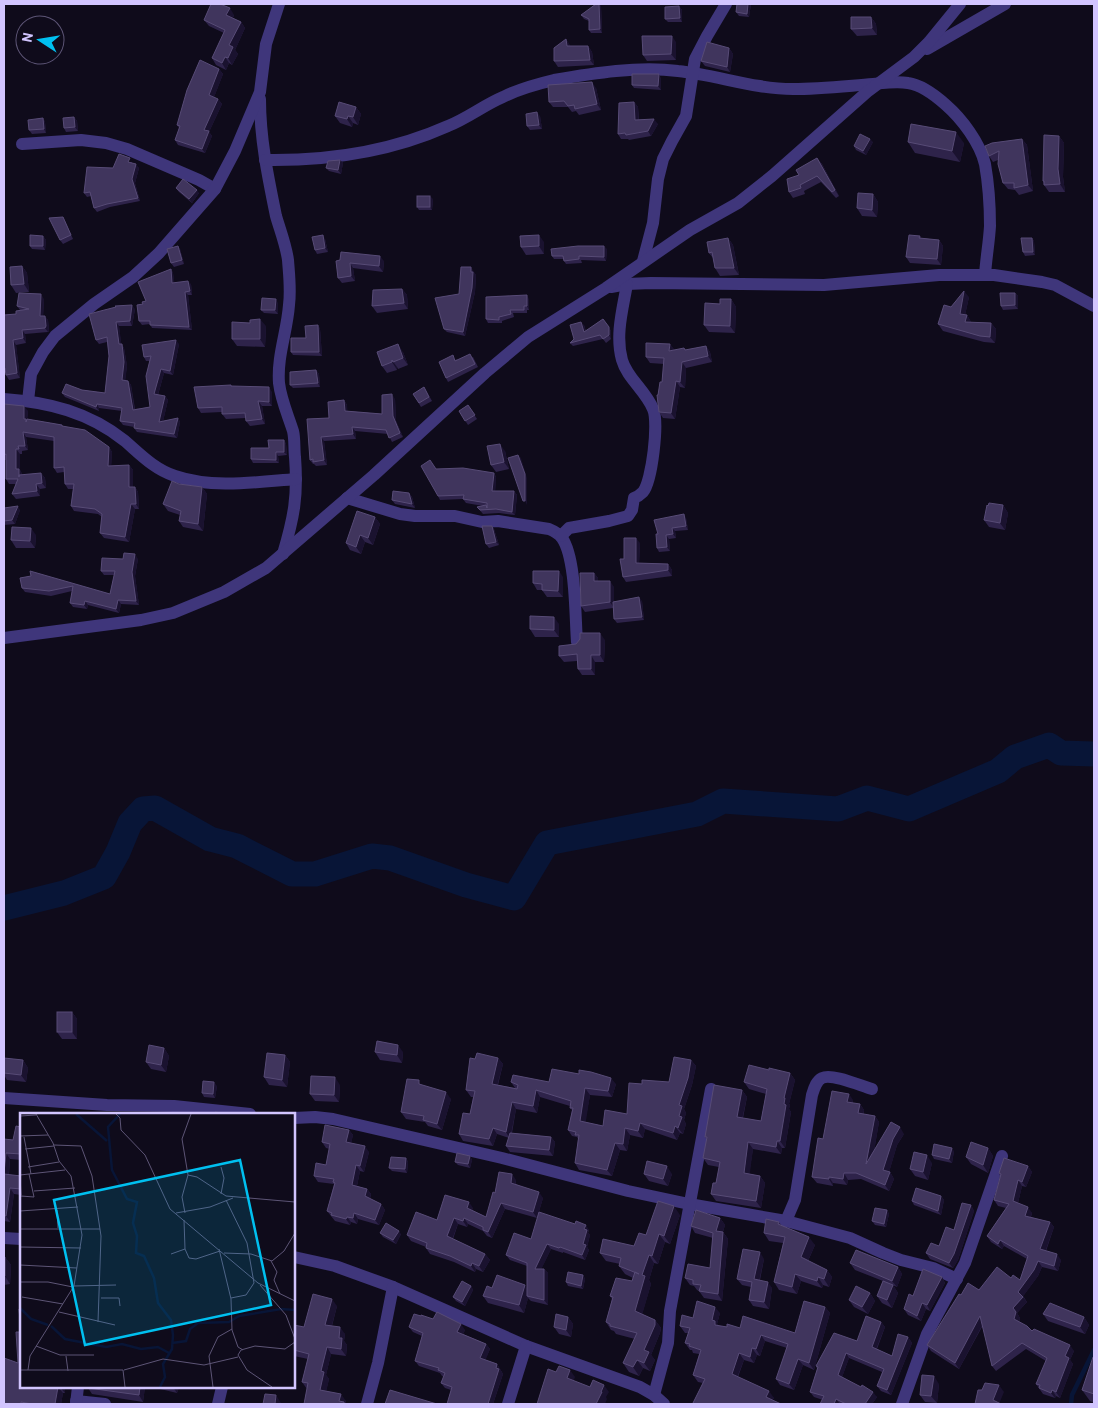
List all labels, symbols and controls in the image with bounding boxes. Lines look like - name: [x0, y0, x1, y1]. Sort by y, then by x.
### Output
- north arrow: [15, 15, 65, 65]
- text: N: [18, 31, 36, 44]
- inset map: [20, 1113, 295, 1388]

